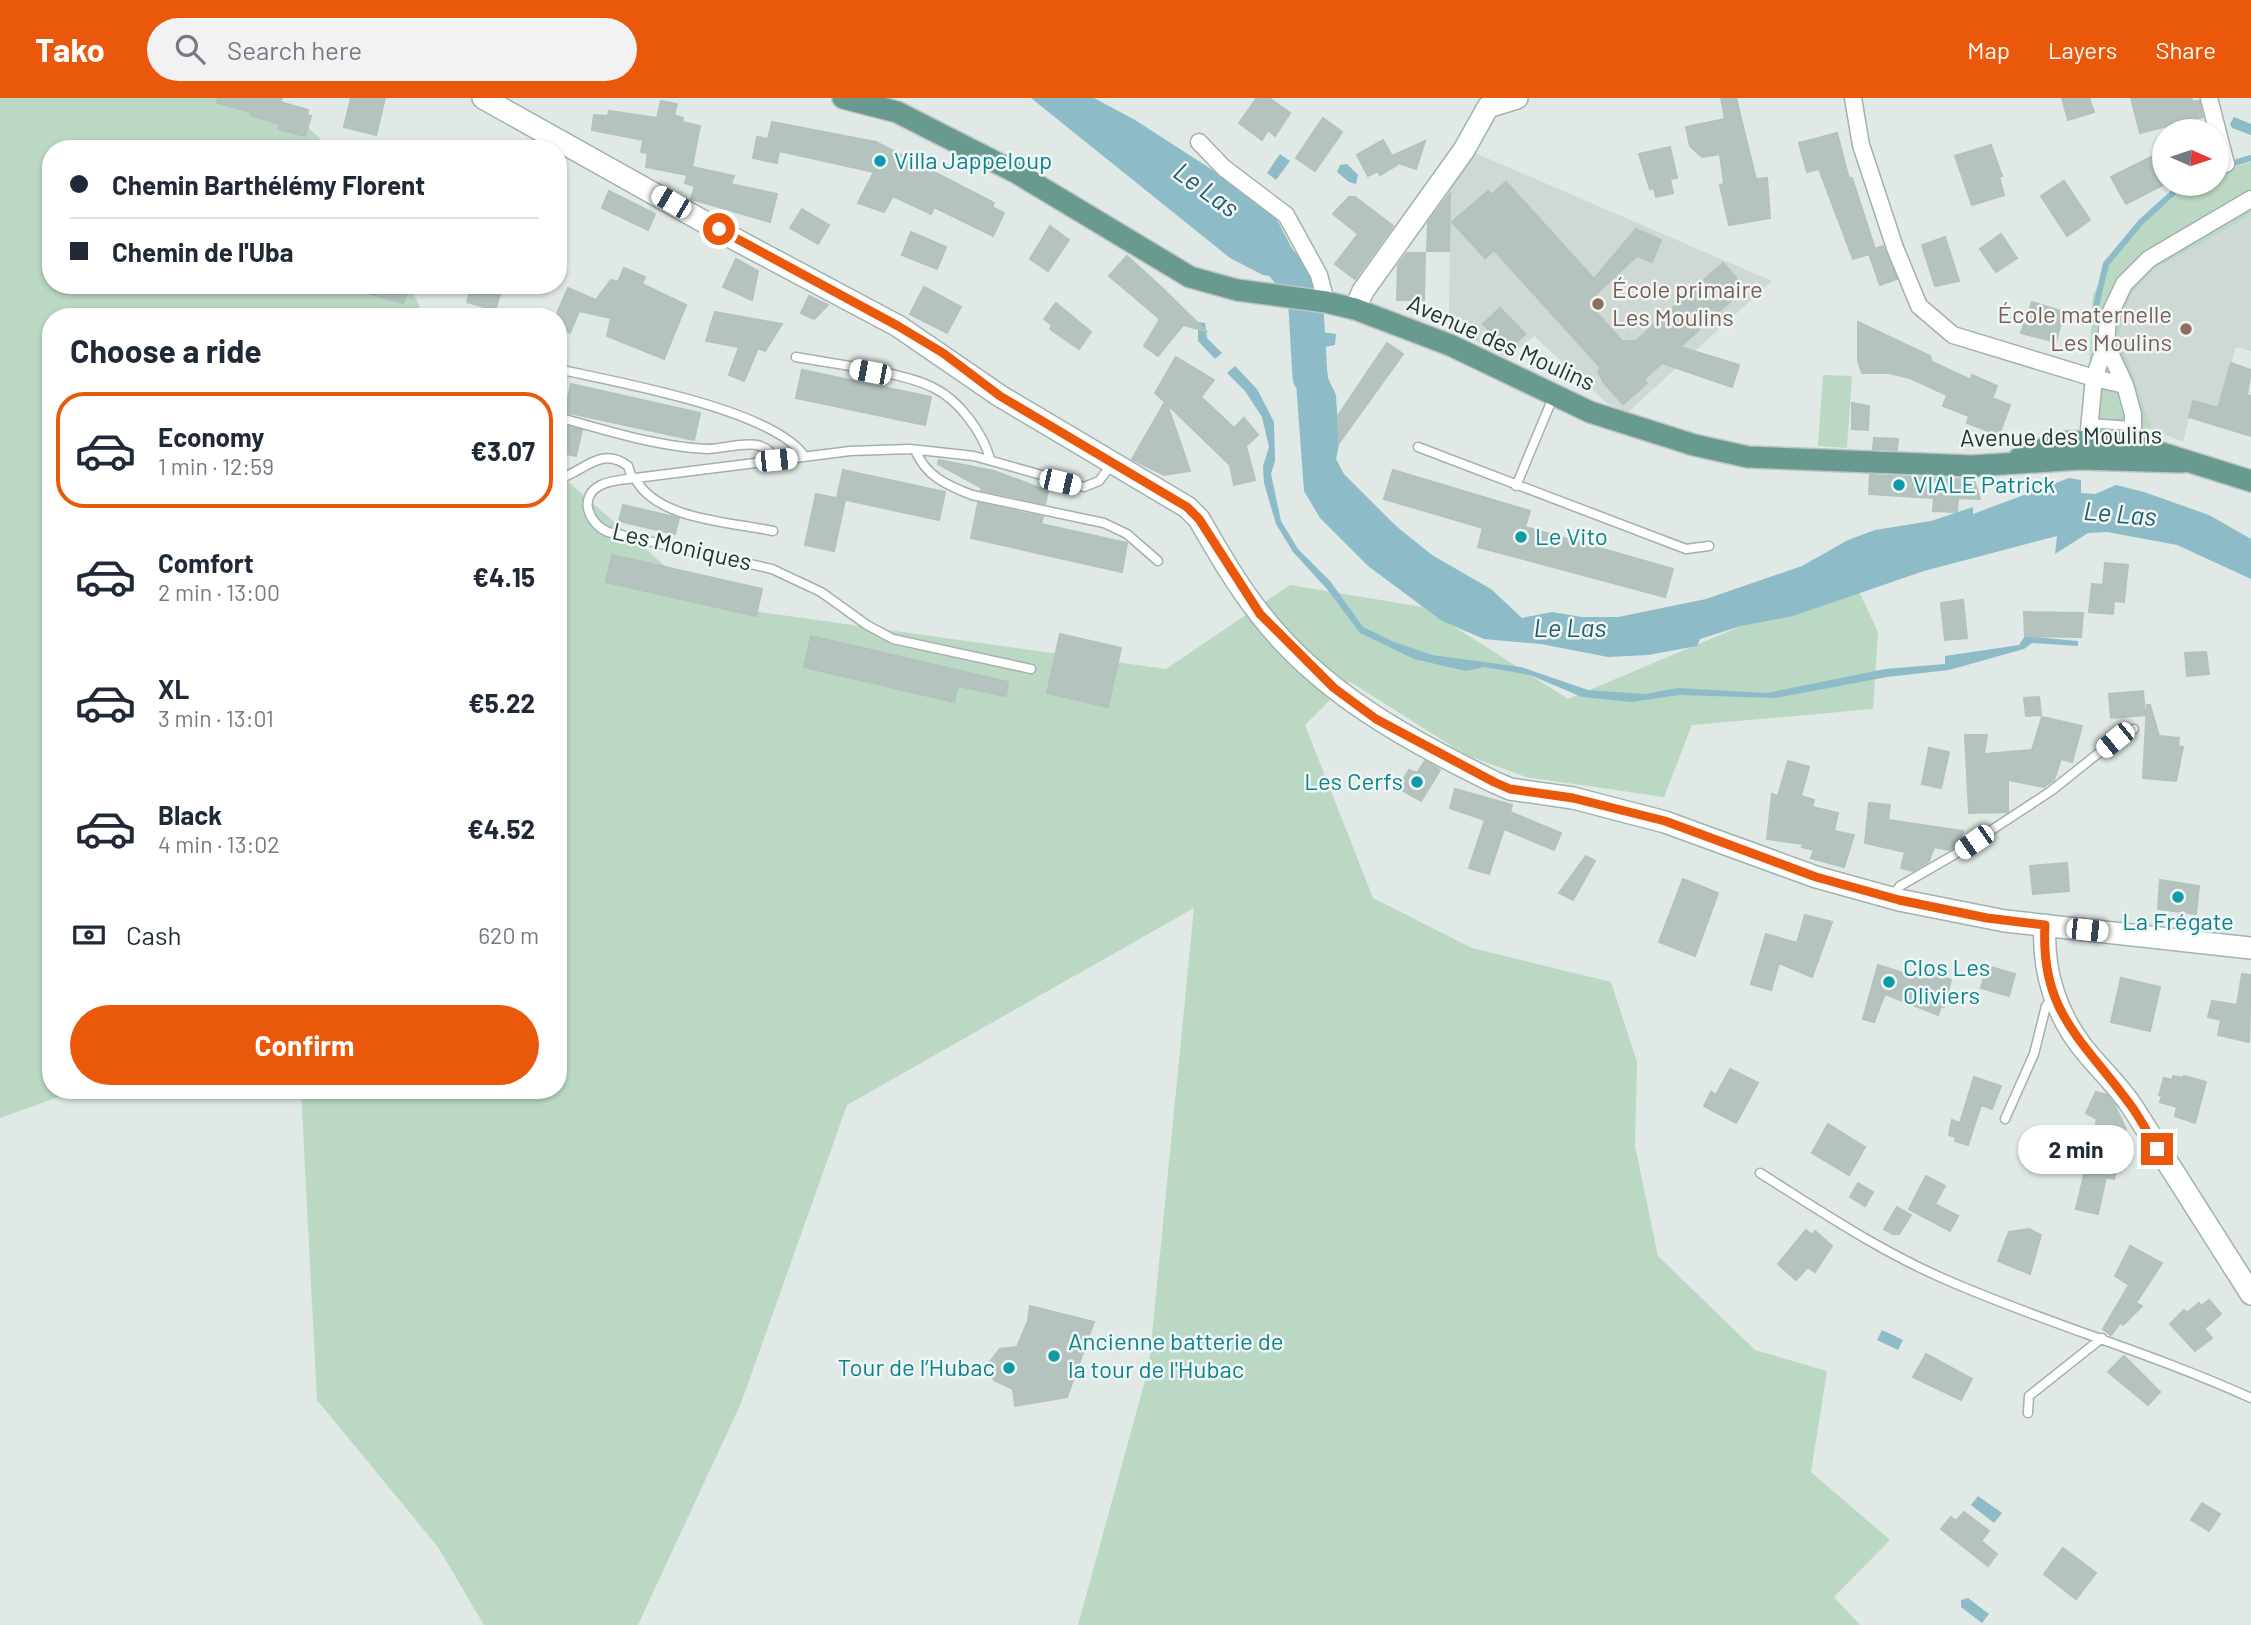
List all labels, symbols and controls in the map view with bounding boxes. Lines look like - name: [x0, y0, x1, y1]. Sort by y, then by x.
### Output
- search box: [147, 18, 637, 81]
- text: Tako: [35, 29, 105, 69]
- icon: search: [171, 30, 209, 68]
- text: Search here: [227, 34, 362, 65]
- text: Map: [1967, 35, 2010, 64]
- text: Layers: [2048, 35, 2117, 64]
- text: Share: [2155, 35, 2216, 64]
- north arrow: [2152, 119, 2230, 196]
- map controls: [2152, 119, 2229, 196]
- place label: Villa Jappeloup: [894, 145, 1052, 174]
- marker: Villa Jappeloup: [872, 153, 888, 169]
- water label: Le Las: [1168, 155, 1246, 223]
- text: Chemin Barthélémy Florent: [112, 169, 425, 200]
- car: [648, 182, 695, 222]
- route start: [703, 213, 735, 245]
- text: Chemin de l'Uba: [112, 236, 294, 267]
- place label: École primaire Les Moulins: [1612, 274, 1763, 331]
- street label: Avenue des Moulins: [1403, 287, 1600, 396]
- marker: École primaire Les Moulins: [1590, 296, 1606, 312]
- place label: École maternelle Les Moulins: [1998, 299, 2172, 356]
- marker: École maternelle Les Moulins: [2178, 321, 2194, 337]
- text: Choose a ride: [70, 331, 262, 369]
- car: [848, 358, 893, 386]
- icon: car: [74, 419, 137, 482]
- street label: Avenue des Moulins: [1960, 419, 2162, 452]
- text: Economy: [158, 421, 264, 452]
- text: €3.07: [470, 435, 535, 466]
- car: [755, 447, 798, 473]
- text: 1 min · 12:59: [158, 452, 274, 480]
- car: [1038, 467, 1083, 497]
- place label: VIALE Patrick: [1913, 469, 2055, 498]
- marker: VIALE Patrick: [1891, 477, 1907, 493]
- water label: Le Las: [2082, 494, 2158, 531]
- street label: Les Moniques: [610, 515, 755, 576]
- place label: Le Vito: [1535, 521, 1608, 550]
- marker: Le Vito: [1513, 529, 1529, 545]
- icon: car: [74, 545, 137, 608]
- text: Comfort: [158, 547, 254, 578]
- text: €4.15: [473, 561, 535, 592]
- text: 2 min · 13:00: [158, 578, 280, 606]
- water label: Le Las: [1533, 611, 1607, 642]
- icon: car: [74, 671, 137, 734]
- text: XL: [158, 673, 189, 704]
- text: €5.22: [468, 687, 535, 718]
- text: 3 min · 13:01: [158, 704, 274, 732]
- car: [2093, 719, 2138, 761]
- place label: Les Cerfs: [1304, 766, 1403, 795]
- marker: Les Cerfs: [1409, 774, 1425, 790]
- icon: car: [74, 797, 137, 860]
- text: Black: [158, 799, 222, 830]
- text: €4.52: [467, 813, 535, 844]
- car: [1951, 821, 1998, 863]
- text: 4 min · 13:02: [158, 830, 280, 858]
- marker: La Frégate: [2170, 889, 2186, 905]
- place label: La Frégate: [2122, 906, 2234, 935]
- icon: cash: [70, 916, 108, 954]
- car: [2066, 917, 2109, 943]
- text: Cash: [126, 919, 181, 950]
- text: 620 m: [478, 921, 539, 949]
- place label: Clos Les Oliviers: [1903, 952, 1990, 1009]
- marker: Clos Les Oliviers: [1881, 974, 1897, 990]
- button: Confirm: [70, 1005, 539, 1085]
- callout: 2 min: [2017, 1124, 2132, 1174]
- route end: [2141, 1133, 2173, 1165]
- text: 2 min: [2048, 1135, 2104, 1163]
- place label: Ancienne batterie de la tour de l'Hubac: [1068, 1326, 1284, 1383]
- marker: Ancienne batterie de la tour de l'Hubac: [1046, 1348, 1062, 1364]
- place label: Tour de l’Hubac: [838, 1352, 995, 1381]
- marker: Tour de l’Hubac: [1001, 1360, 1017, 1376]

